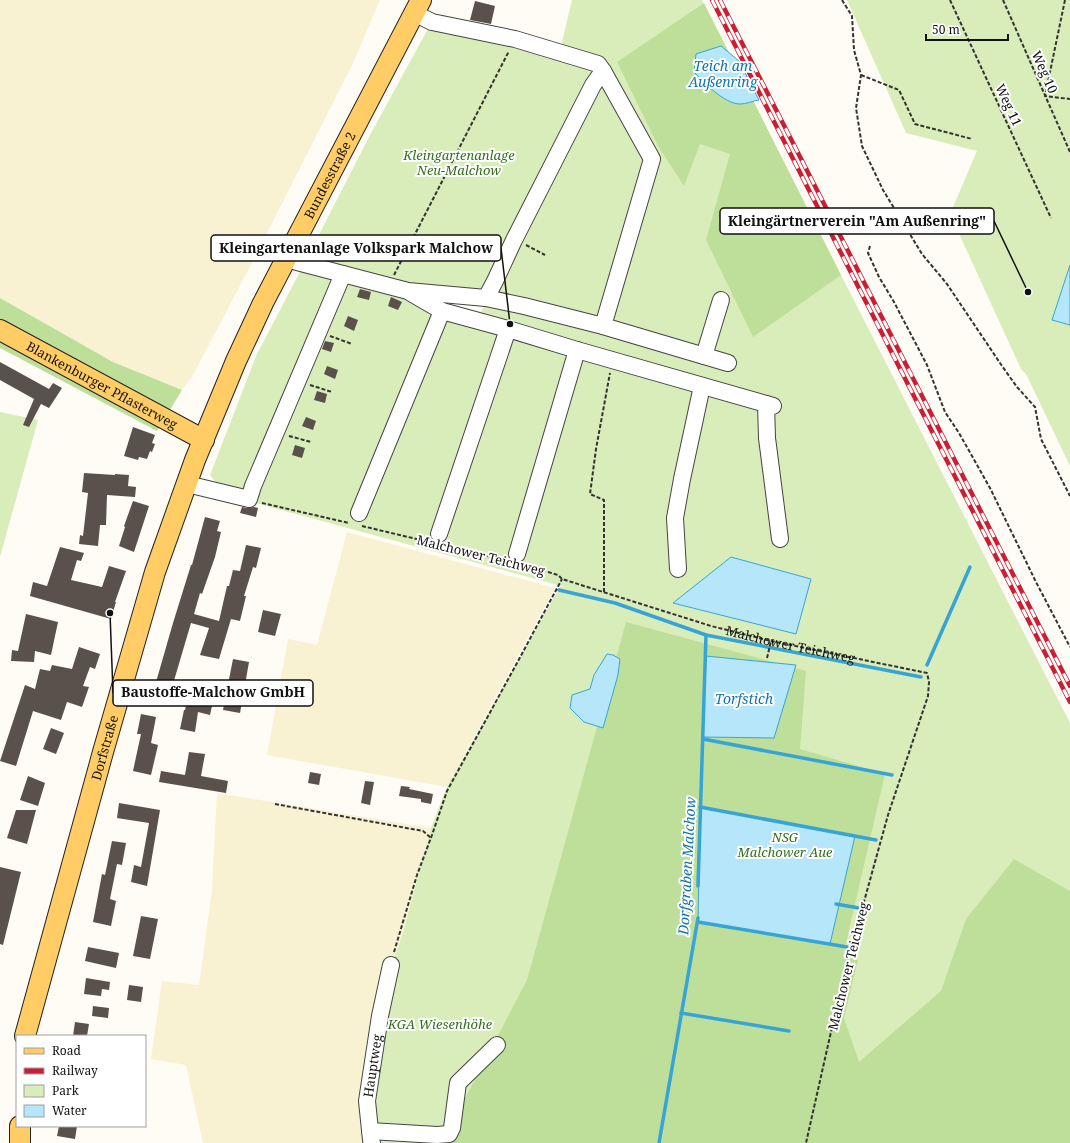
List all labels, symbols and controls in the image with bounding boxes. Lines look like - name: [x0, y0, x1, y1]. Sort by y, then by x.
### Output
- scale bar: [926, 16, 1008, 42]
- text: 50 m: [932, 21, 960, 38]
- street label: Weg 10: [1028, 48, 1062, 96]
- water label: Teich am Außenring: [687, 56, 759, 91]
- street label: Weg 11: [991, 81, 1027, 129]
- street label: Bundesstraße 2: [300, 129, 360, 222]
- park label: Kleingartenanlage Neu-Malchow: [402, 146, 515, 179]
- callout: Kleingärtnerverein "Am Außenring": [720, 208, 994, 234]
- text: Kleingärtnerverein "Am Außenring": [728, 211, 986, 230]
- callout: Kleingartenanlage Volkspark Malchow: [211, 235, 501, 261]
- text: Kleingartenanlage Volkspark Malchow: [219, 238, 493, 257]
- street label: Blankenburger Pflasterweg: [23, 337, 181, 433]
- street label: Malchower Teichweg: [415, 530, 547, 580]
- street label: Malchower Teichweg: [724, 621, 857, 667]
- callout: Baustoffe-Malchow GmbH: [113, 680, 313, 706]
- text: Baustoffe-Malchow GmbH: [121, 682, 305, 701]
- water label: Torfstich: [715, 689, 774, 708]
- street label: Dorfstraße: [87, 713, 122, 782]
- water label: Dorfgraben Malchow: [673, 796, 700, 937]
- park label: NSG Malchower Aue: [737, 828, 833, 861]
- street label: Malchower Teichweg: [823, 900, 873, 1032]
- park label: KGA Wiesenhöhe: [387, 1015, 493, 1033]
- street label: Hauptweg: [359, 1033, 386, 1099]
- legend: [16, 1035, 146, 1127]
- text: Road: [52, 1042, 82, 1059]
- text: Railway: [52, 1062, 98, 1079]
- text: Park: [52, 1082, 80, 1099]
- text: Water: [52, 1102, 87, 1119]

